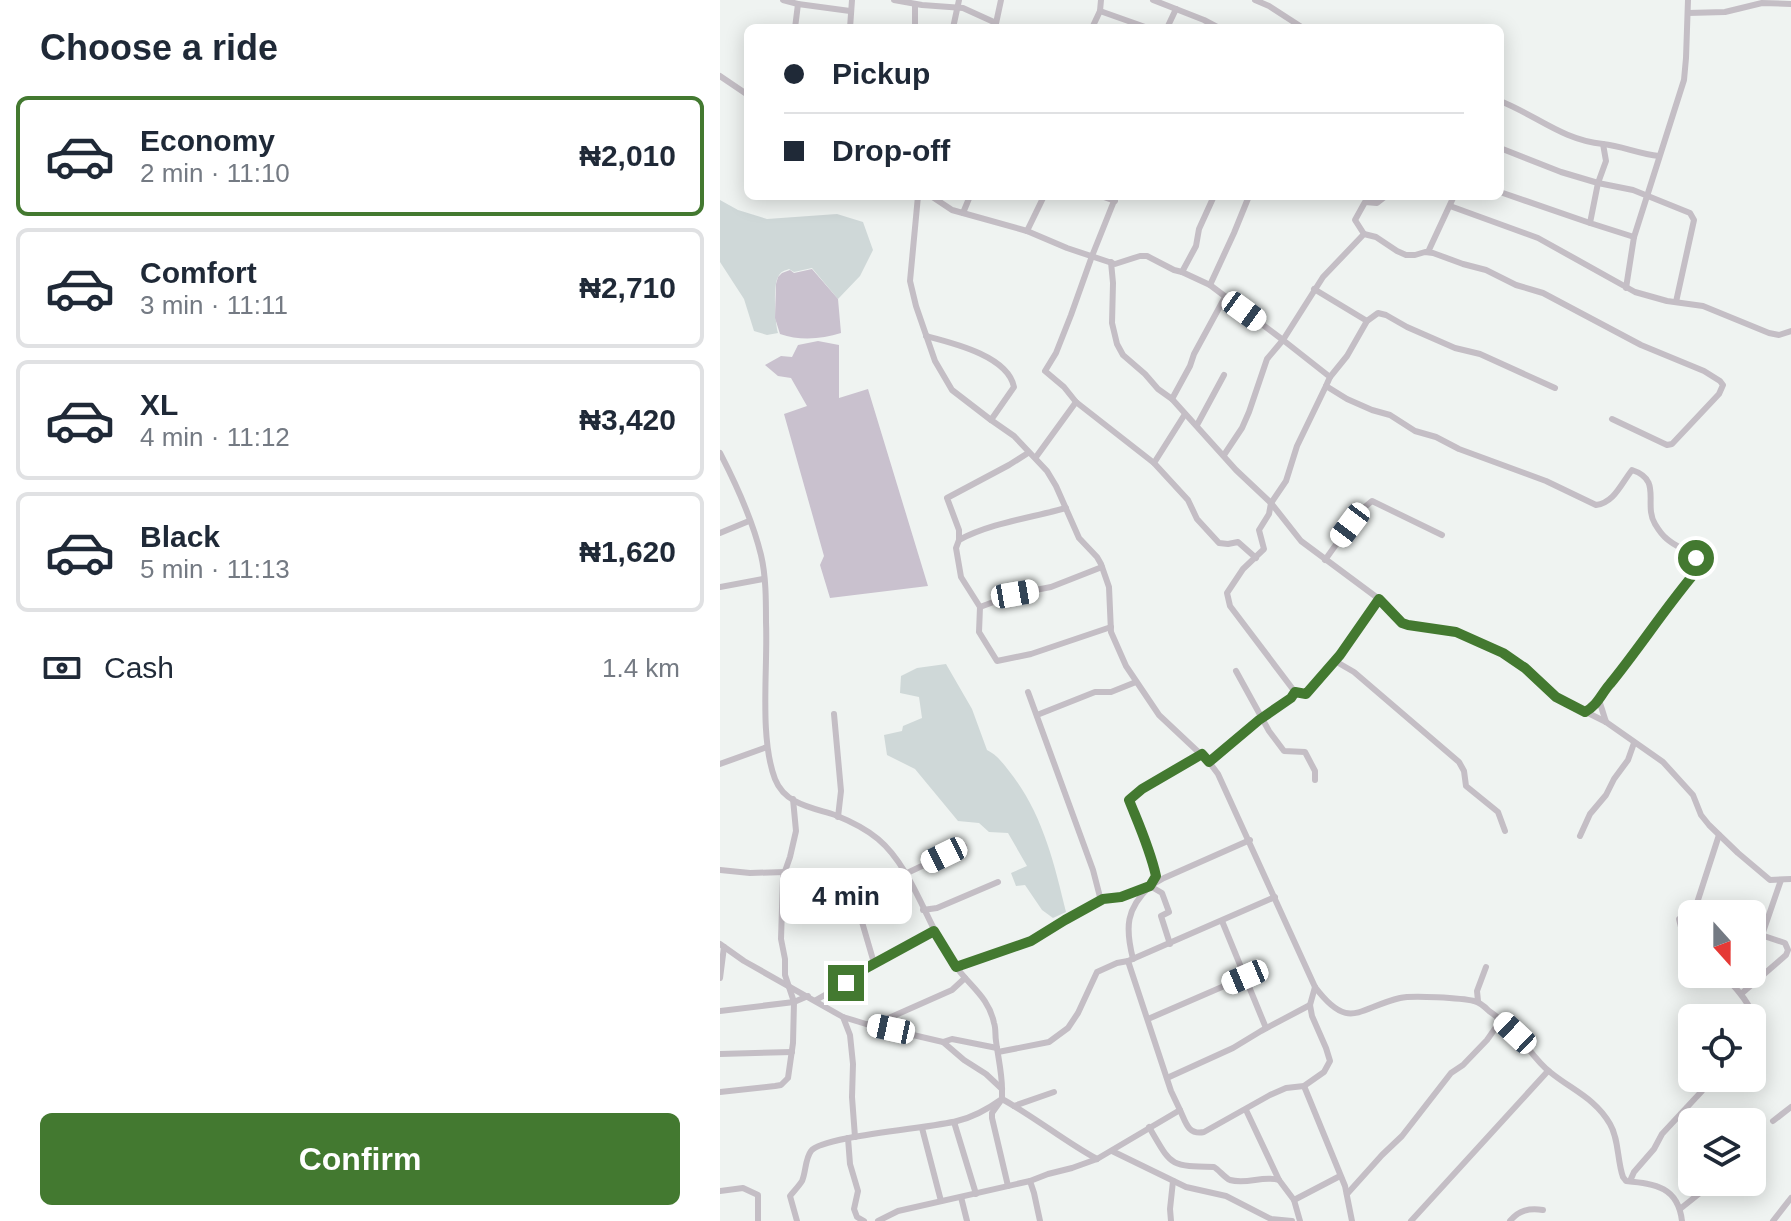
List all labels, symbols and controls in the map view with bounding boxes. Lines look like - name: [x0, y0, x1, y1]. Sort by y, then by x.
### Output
- text: Choose a ride: [40, 27, 278, 68]
- text: Pickup: [832, 57, 930, 90]
- icon: car: [44, 120, 116, 192]
- text: Economy: [140, 124, 275, 157]
- text: Drop-off: [832, 134, 950, 167]
- text: ₦2,010: [579, 139, 676, 172]
- text: 2 min · 11:10: [140, 158, 290, 188]
- icon: car: [44, 252, 116, 324]
- text: Comfort: [140, 256, 257, 289]
- text: ₦2,710: [579, 271, 676, 304]
- car: [1218, 287, 1270, 335]
- text: 3 min · 11:11: [140, 290, 288, 320]
- icon: car: [44, 384, 116, 456]
- text: XL: [140, 388, 178, 421]
- text: ₦3,420: [579, 403, 676, 436]
- text: 4 min · 11:12: [140, 422, 290, 452]
- car: [1326, 499, 1374, 551]
- icon: car: [44, 516, 116, 588]
- text: Black: [140, 520, 220, 553]
- text: ₦1,620: [579, 535, 676, 568]
- route start: [1678, 540, 1714, 576]
- text: 5 min · 11:13: [140, 554, 290, 584]
- car: [989, 578, 1041, 610]
- icon: cash: [40, 646, 84, 690]
- text: Cash: [104, 651, 174, 684]
- text: 1.4 km: [602, 653, 680, 683]
- car: [917, 834, 971, 876]
- callout: 4 min: [780, 867, 912, 923]
- text: 4 min: [812, 881, 880, 911]
- north arrow: [1678, 900, 1766, 988]
- map controls: [1678, 900, 1766, 1196]
- car: [1218, 957, 1272, 997]
- route end: [828, 965, 864, 1001]
- button: locate: [1678, 1004, 1766, 1092]
- car: [1489, 1008, 1541, 1058]
- car: [865, 1012, 917, 1046]
- button: layers: [1678, 1108, 1766, 1196]
- button: Confirm: [40, 1113, 680, 1205]

